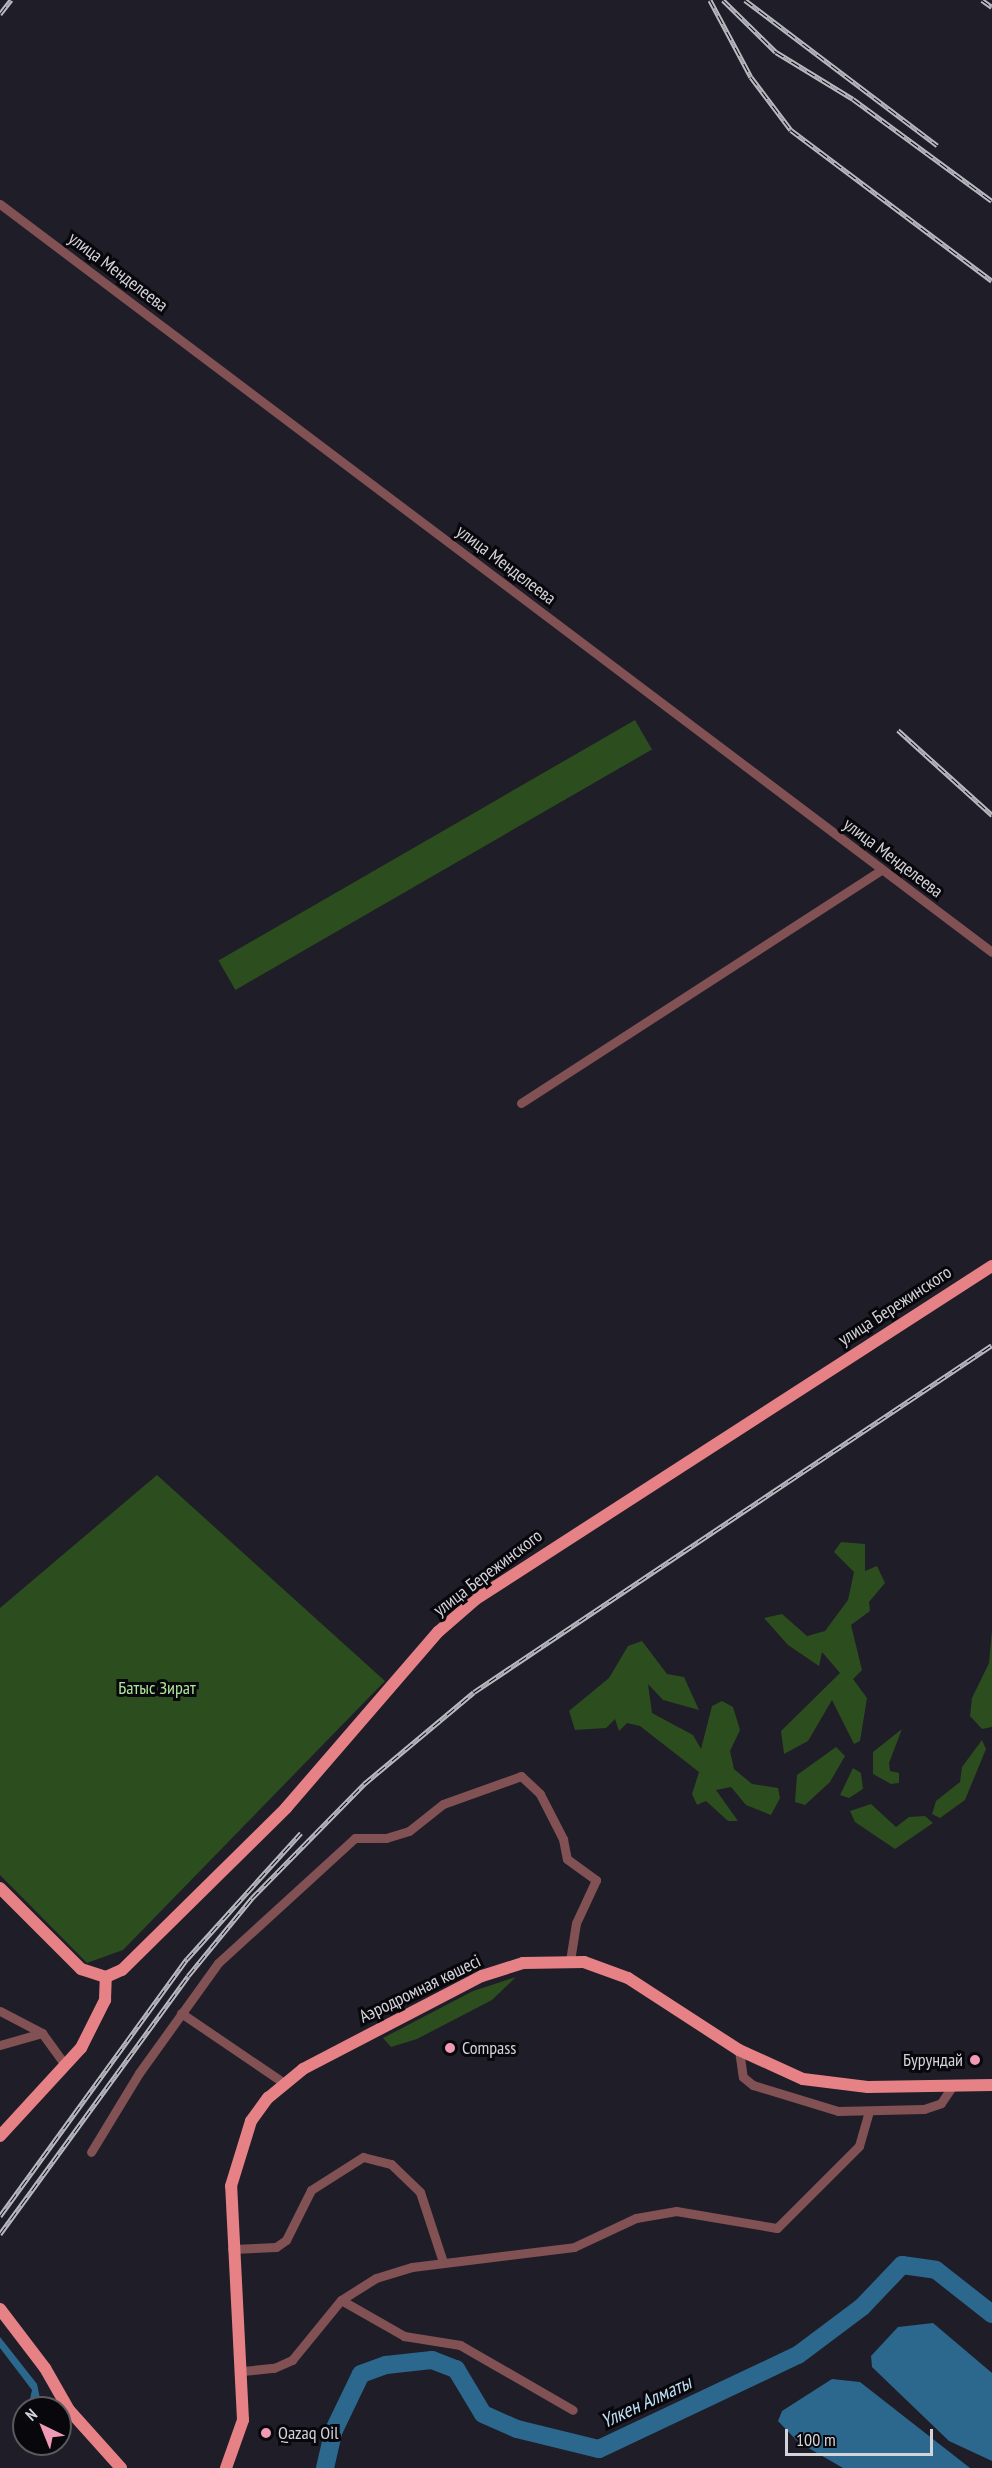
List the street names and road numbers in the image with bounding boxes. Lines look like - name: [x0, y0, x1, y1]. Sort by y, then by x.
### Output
- street label: улица Менделеева: [64, 228, 172, 316]
- street label: улица Менделеева: [452, 521, 560, 609]
- street label: улица Менделеева: [839, 814, 947, 902]
- street label: улица Бережинского: [834, 1261, 956, 1351]
- street label: улица Бережинского: [429, 1525, 547, 1621]
- street label: Аэродромная көшесі: [356, 1950, 484, 2028]

